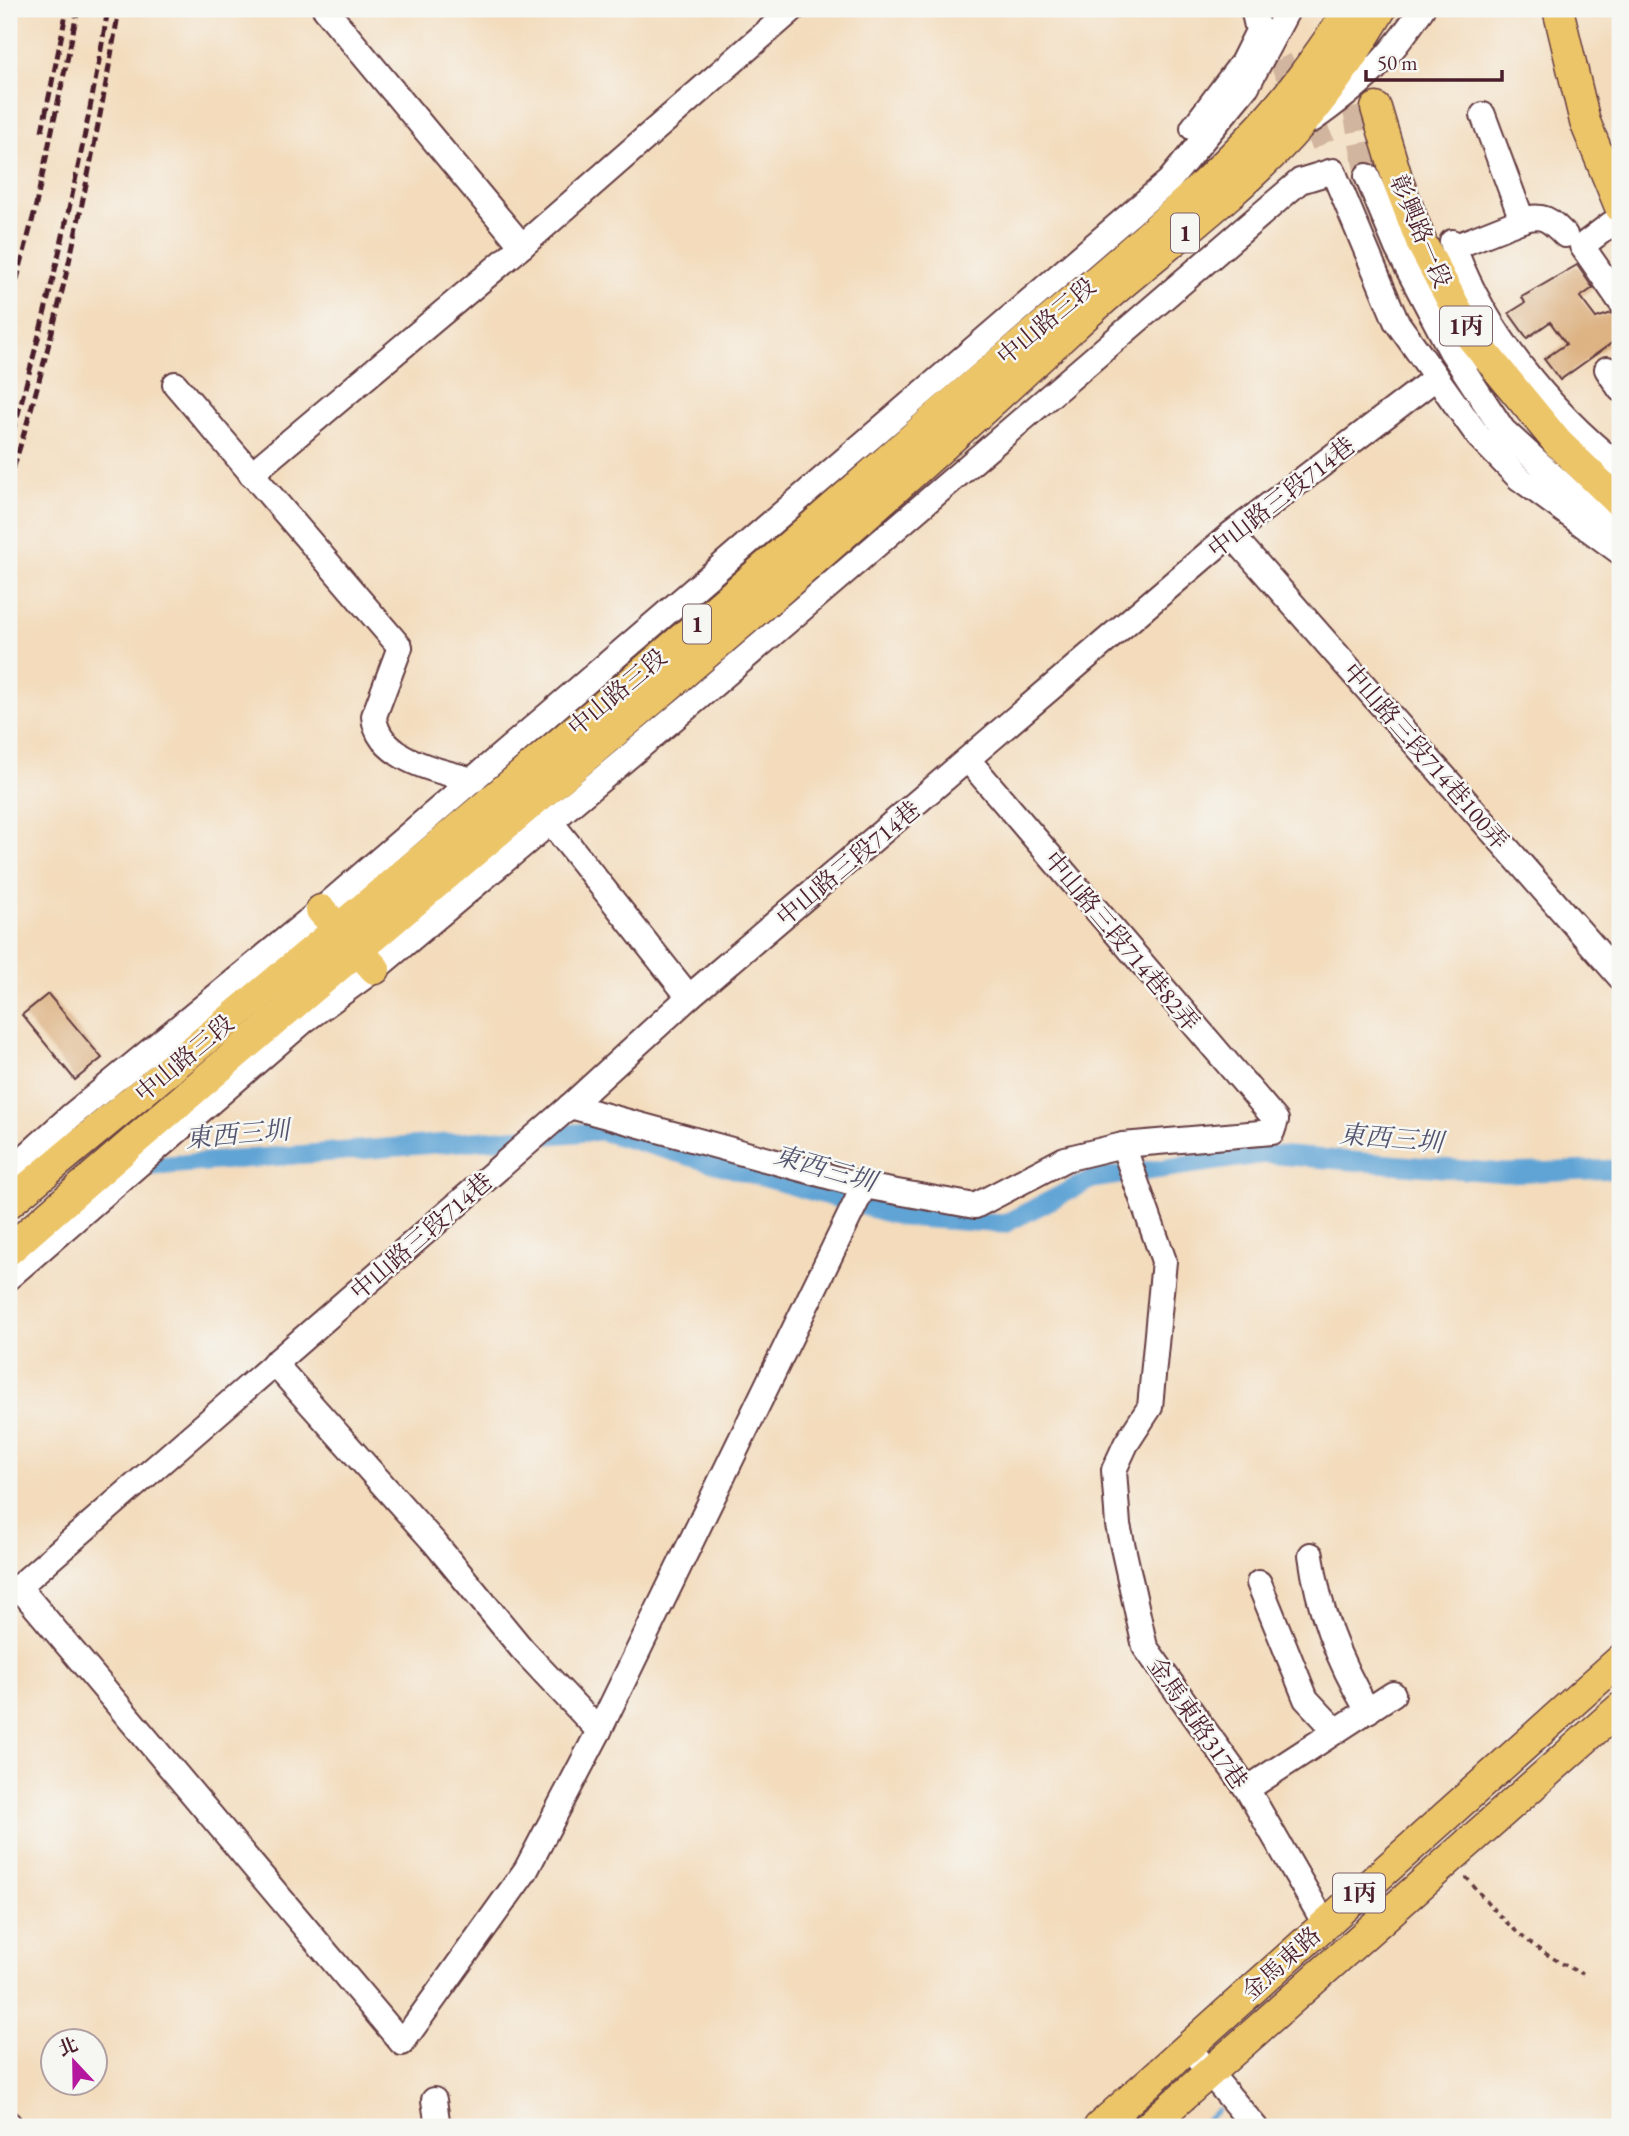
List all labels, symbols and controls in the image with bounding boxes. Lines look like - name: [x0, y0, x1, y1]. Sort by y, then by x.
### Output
- scale bar: [1366, 38, 1503, 82]
- text: 50 m: [1377, 49, 1418, 76]
- street label: 彰興路一段: [1383, 170, 1459, 292]
- road number: 1: [1171, 214, 1199, 252]
- street label: 中山路三段: [990, 271, 1102, 371]
- road number: 1丙: [1440, 306, 1492, 346]
- street label: 中山路三段714巷: [1201, 430, 1361, 564]
- road number: 1: [683, 604, 711, 644]
- street label: 中山路三段: [561, 642, 673, 742]
- street label: 中山路三段714巷100弄: [1337, 656, 1515, 856]
- street label: 中山路三段714巷: [770, 794, 926, 932]
- street label: 中山路三段714巷82弄: [1038, 845, 1206, 1037]
- street label: 中山路三段: [128, 1008, 240, 1108]
- water label: 東西三圳: [184, 1112, 294, 1155]
- water label: 東西三圳: [1338, 1117, 1448, 1160]
- water label: 東西三圳: [770, 1137, 884, 1200]
- street label: 中山路三段714巷: [343, 1166, 499, 1306]
- street label: 金馬東路317巷: [1141, 1651, 1255, 1795]
- road number: 1丙: [1333, 1874, 1385, 1912]
- street label: 金馬東路: [1235, 1919, 1327, 2007]
- north arrow: [38, 2028, 108, 2098]
- text: 北: [54, 2032, 81, 2062]

